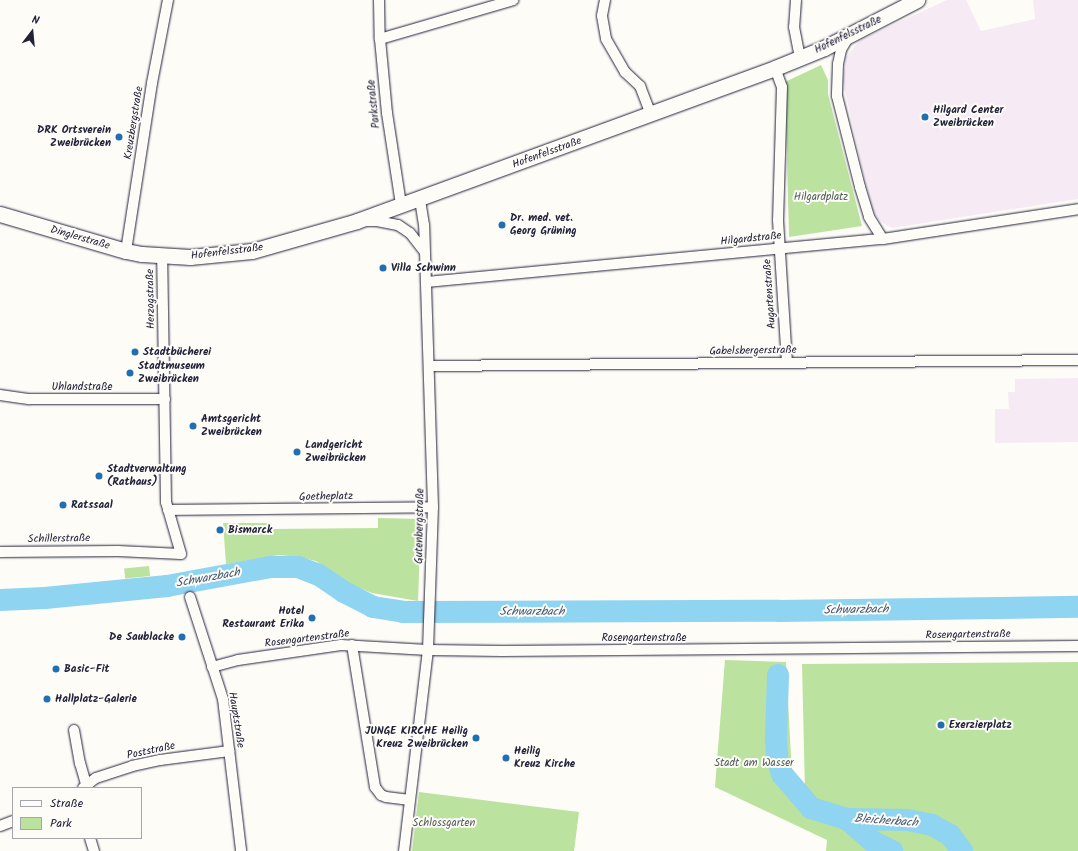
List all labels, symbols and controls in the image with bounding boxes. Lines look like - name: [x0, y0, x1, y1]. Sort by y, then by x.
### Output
- text: N: [29, 11, 41, 30]
- north arrow: [12, 12, 52, 52]
- street label: Hofenfelsstraße: [812, 13, 884, 57]
- street label: Parkstraße: [365, 79, 383, 129]
- street label: Kreuzbergstraße: [122, 85, 146, 161]
- place label: Hilgard Center Zweibrücken: [933, 104, 1004, 130]
- marker: Hilgard Center Zweibrücken: [920, 112, 930, 122]
- place label: DRK Ortsverein Zweibrücken: [37, 124, 111, 150]
- marker: DRK Ortsverein Zweibrücken: [114, 132, 124, 142]
- street label: Hofenfelsstraße: [510, 134, 584, 172]
- park label: Hilgardplatz: [794, 190, 848, 204]
- place label: Dr. med. vet. Georg Grüning: [510, 212, 577, 238]
- marker: Dr. med. vet. Georg Grüning: [497, 220, 507, 230]
- street label: Dinglerstraße: [49, 223, 111, 253]
- street label: Hilgardstraße: [720, 229, 782, 249]
- street label: Hofenfelsstraße: [190, 241, 264, 263]
- street label: Augartenstraße: [761, 259, 779, 329]
- place label: Villa Schwinn: [391, 261, 456, 275]
- marker: Villa Schwinn: [378, 263, 388, 273]
- street label: Herzogstraße: [144, 269, 158, 329]
- street label: Gabelsbergerstraße: [709, 344, 797, 358]
- place label: Stadtbücherei: [143, 345, 211, 359]
- marker: Stadtbücherei: [130, 347, 140, 357]
- place label: Stadtmuseum Zweibrücken: [138, 360, 205, 386]
- marker: Stadtmuseum Zweibrücken: [125, 368, 135, 378]
- street label: Uhlandstraße: [52, 380, 112, 394]
- place label: Amtsgericht Zweibrücken: [201, 413, 262, 439]
- marker: Amtsgericht Zweibrücken: [188, 421, 198, 431]
- place label: Landgericht Zweibrücken: [305, 439, 366, 465]
- marker: Landgericht Zweibrücken: [292, 447, 302, 457]
- place label: Stadtverwaltung (Rathaus): [107, 463, 187, 489]
- marker: Stadtverwaltung (Rathaus): [94, 471, 104, 481]
- street label: Gutenbergstraße: [413, 488, 427, 564]
- street label: Goetheplatz: [299, 490, 353, 504]
- place label: Ratssaal: [71, 498, 113, 512]
- marker: Ratssaal: [58, 500, 68, 510]
- place label: Bismarck: [228, 523, 272, 537]
- marker: Bismarck: [215, 525, 225, 535]
- street label: Schillerstraße: [28, 532, 90, 546]
- water label: Schwarzbach: [175, 565, 241, 591]
- water label: Schwarzbach: [823, 602, 889, 618]
- place label: Hotel Restaurant Erika: [222, 605, 304, 631]
- water label: Schwarzbach: [500, 605, 564, 619]
- marker: Hotel Restaurant Erika: [307, 613, 317, 623]
- street label: Rosengartenstraße: [264, 627, 350, 651]
- street label: Rosengartenstraße: [925, 628, 1011, 642]
- place label: De Saublacke: [109, 630, 174, 644]
- street label: Rosengartenstraße: [601, 631, 687, 645]
- marker: De Saublacke: [177, 632, 187, 642]
- place label: Basic-Fit: [64, 662, 109, 676]
- marker: Basic-Fit: [51, 664, 61, 674]
- street label: Hauptstraße: [225, 691, 247, 749]
- place label: Hallplatz-Galerie: [55, 692, 137, 706]
- marker: Hallplatz-Galerie: [42, 694, 52, 704]
- place label: Exerzierplatz: [949, 718, 1012, 732]
- marker: Exerzierplatz: [936, 720, 946, 730]
- place label: JUNGE KIRCHE Heilig Kreuz Zweibrücken: [365, 725, 468, 751]
- marker: JUNGE KIRCHE Heilig Kreuz Zweibrücken: [471, 733, 481, 743]
- street label: Poststraße: [126, 739, 176, 763]
- place label: Heilig Kreuz Kirche: [514, 745, 575, 771]
- marker: Heilig Kreuz Kirche: [501, 753, 511, 763]
- park label: Stadt am Wasser: [714, 756, 794, 770]
- legend: [12, 787, 142, 839]
- text: Straße: [50, 794, 83, 813]
- water label: Bleicherbach: [854, 812, 918, 830]
- text: Park: [50, 814, 72, 833]
- park label: Schlossgarten: [413, 816, 475, 830]

